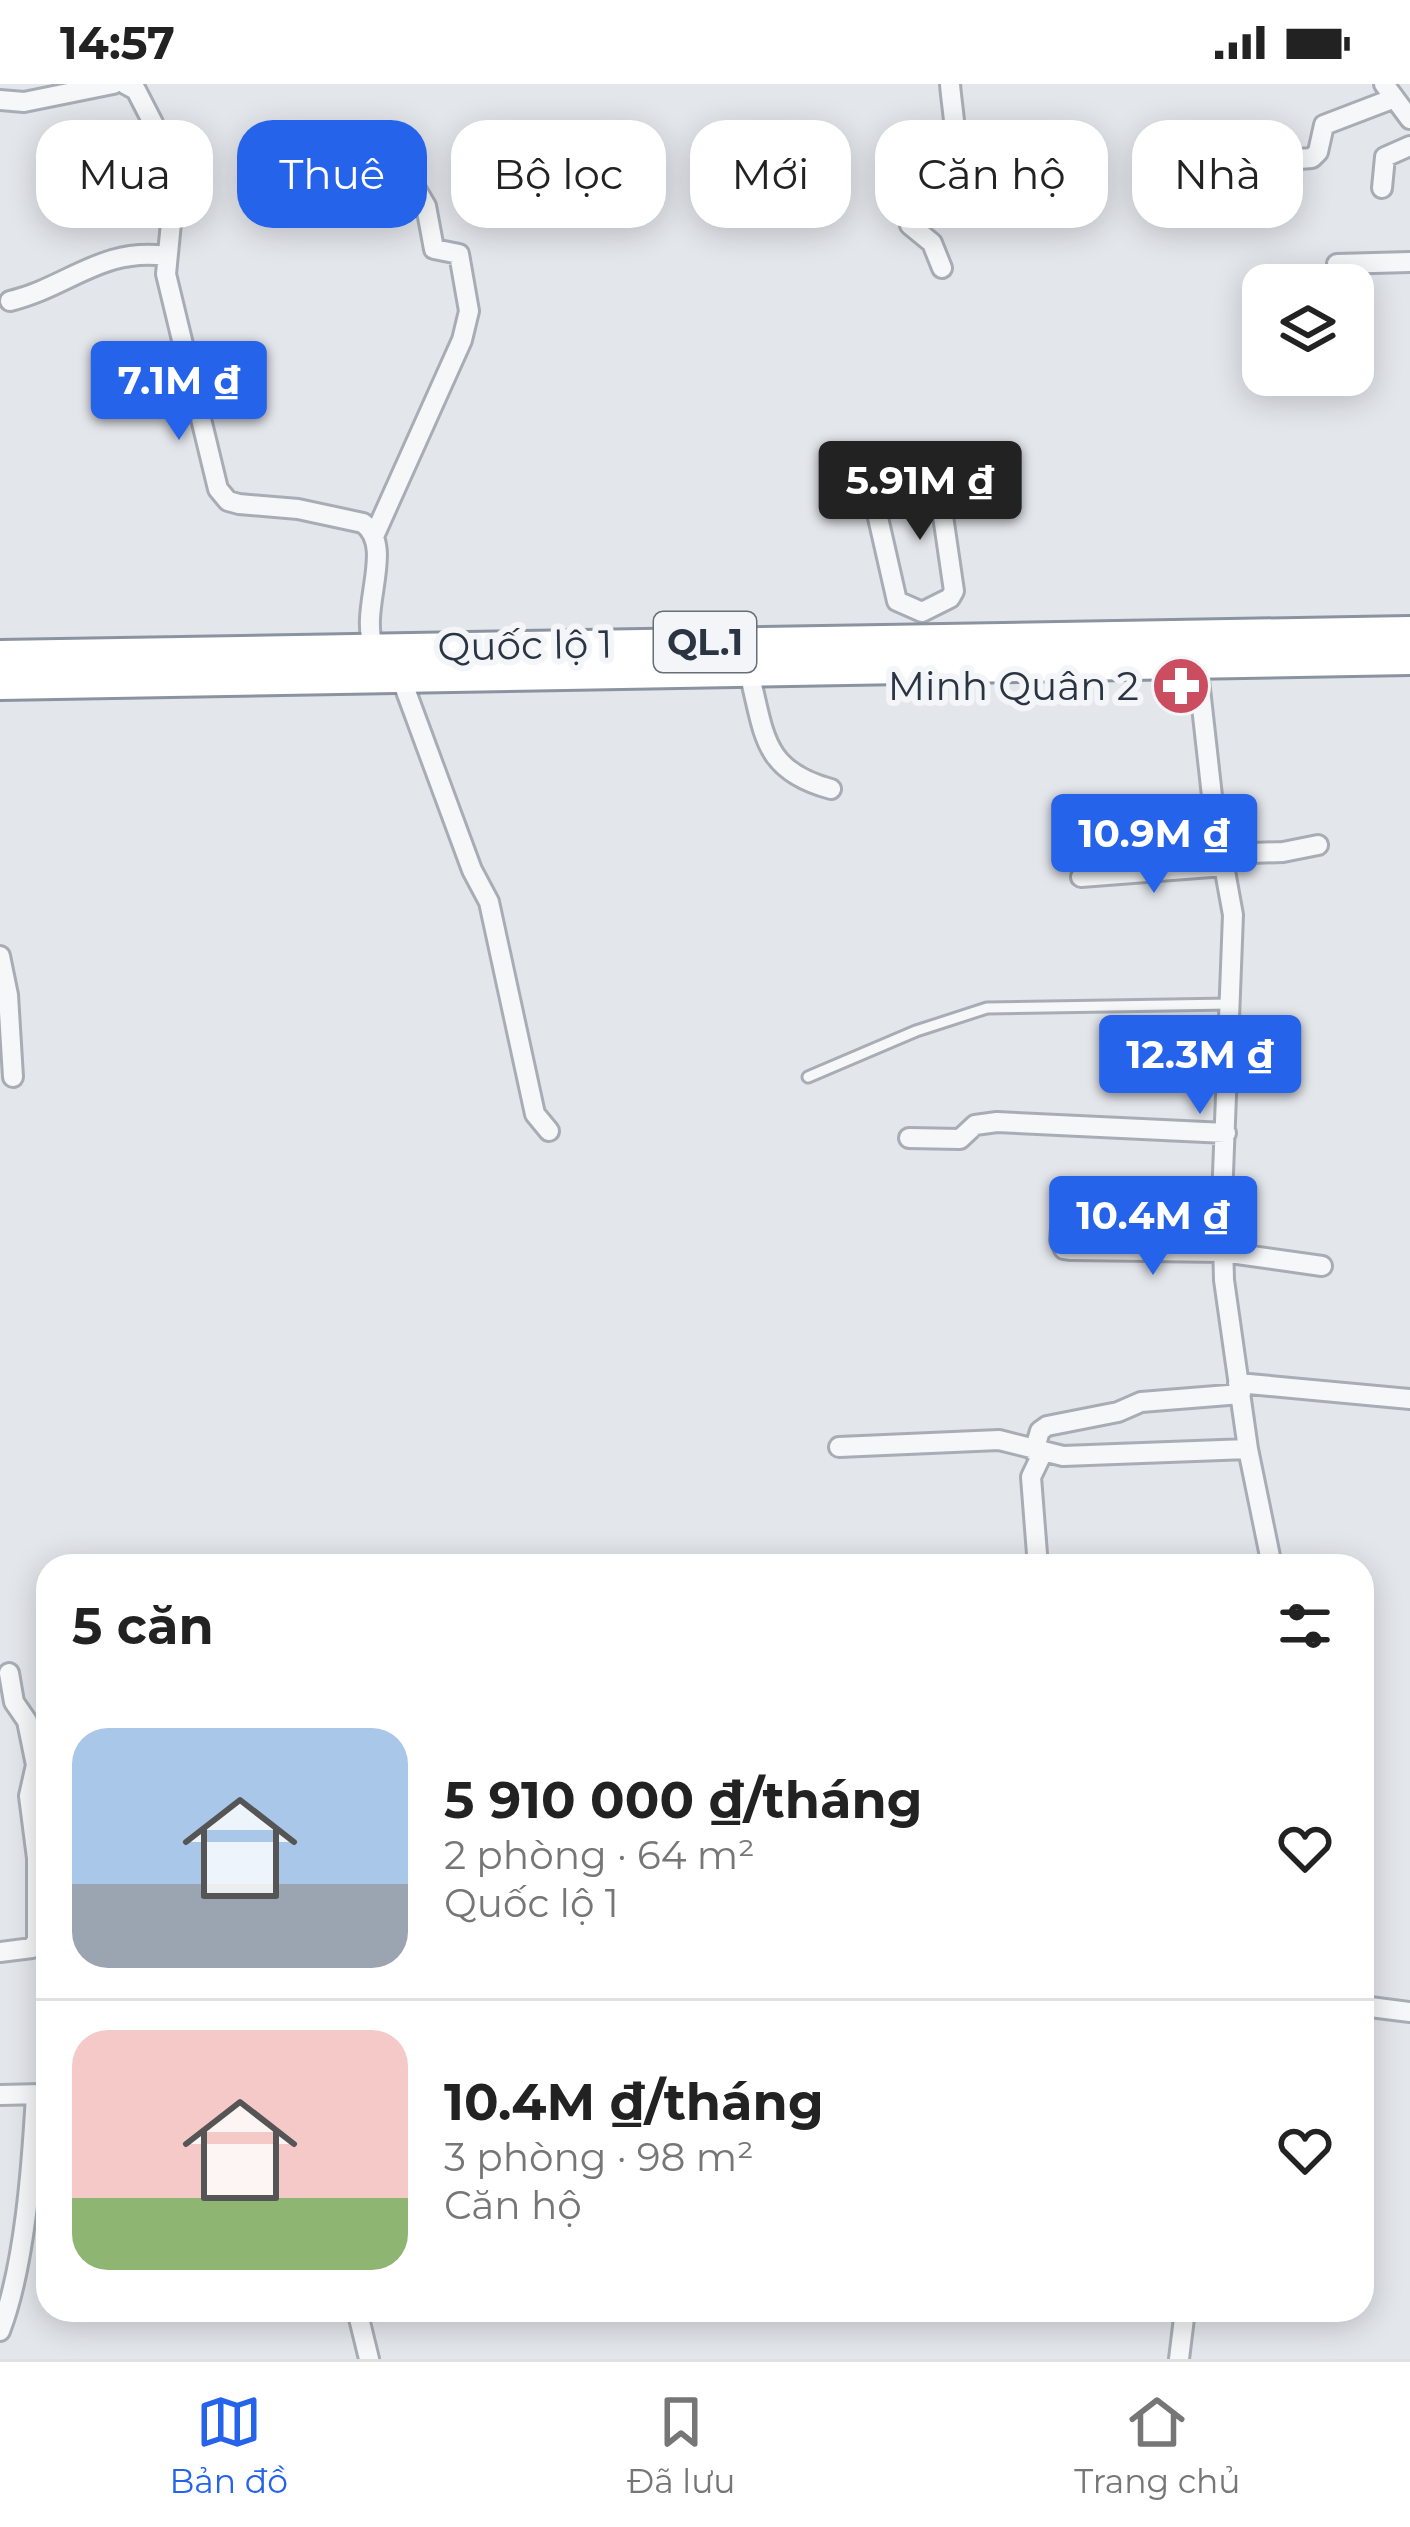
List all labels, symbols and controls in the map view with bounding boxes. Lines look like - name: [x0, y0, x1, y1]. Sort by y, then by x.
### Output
- text: 14:57: [60, 15, 175, 70]
- chip: Mua: [36, 120, 213, 228]
- chip: Thuê: [237, 120, 427, 228]
- chip: Bộ lọc: [451, 120, 666, 228]
- chip: Mới: [690, 120, 851, 228]
- chip: Căn hộ: [875, 120, 1108, 228]
- chip: Nhà: [1132, 120, 1303, 228]
- map controls: [1242, 264, 1374, 396]
- button: layers: [1242, 264, 1374, 396]
- pin: 7.1M ₫: [81, 341, 277, 443]
- text: 7.1M ₫: [118, 356, 240, 404]
- pin: 5.91M ₫: [809, 441, 1031, 543]
- text: 5.91M ₫: [846, 456, 994, 504]
- road number: QL.1: [654, 612, 756, 672]
- street label: Quốc lộ 1: [437, 619, 613, 671]
- pharmacy icon: Minh Quân 2: [1150, 655, 1212, 717]
- place label: Minh Quân 2: [888, 662, 1139, 710]
- pin: 10.9M ₫: [1043, 794, 1265, 896]
- text: 10.9M ₫: [1078, 809, 1230, 857]
- pin: 12.3M ₫: [1089, 1015, 1311, 1117]
- text: 12.3M ₫: [1126, 1030, 1274, 1078]
- pin: 10.4M ₫: [1042, 1176, 1264, 1278]
- text: 10.4M ₫: [1076, 1191, 1230, 1239]
- icon: filters: [1272, 1593, 1338, 1659]
- text: 5 căn: [72, 1595, 214, 1657]
- text: 5 910 000 ₫/tháng: [444, 1769, 923, 1831]
- icon: home: [168, 1776, 312, 1920]
- icon: heart: [1272, 1815, 1338, 1881]
- text: 2 phòng · 64 m²: [444, 1831, 755, 1879]
- text: Quốc lộ 1: [444, 1879, 619, 1927]
- text: 10.4M ₫/tháng: [444, 2071, 824, 2133]
- icon: home: [168, 2078, 312, 2222]
- icon: heart: [1272, 2117, 1338, 2183]
- text: 3 phòng · 98 m²: [444, 2133, 754, 2181]
- text: Căn hộ: [444, 2181, 582, 2229]
- tab: Bản đồ: [169, 2389, 288, 2501]
- tab: Đã lưu: [627, 2389, 735, 2501]
- tab: Trang chủ: [1074, 2389, 1241, 2501]

